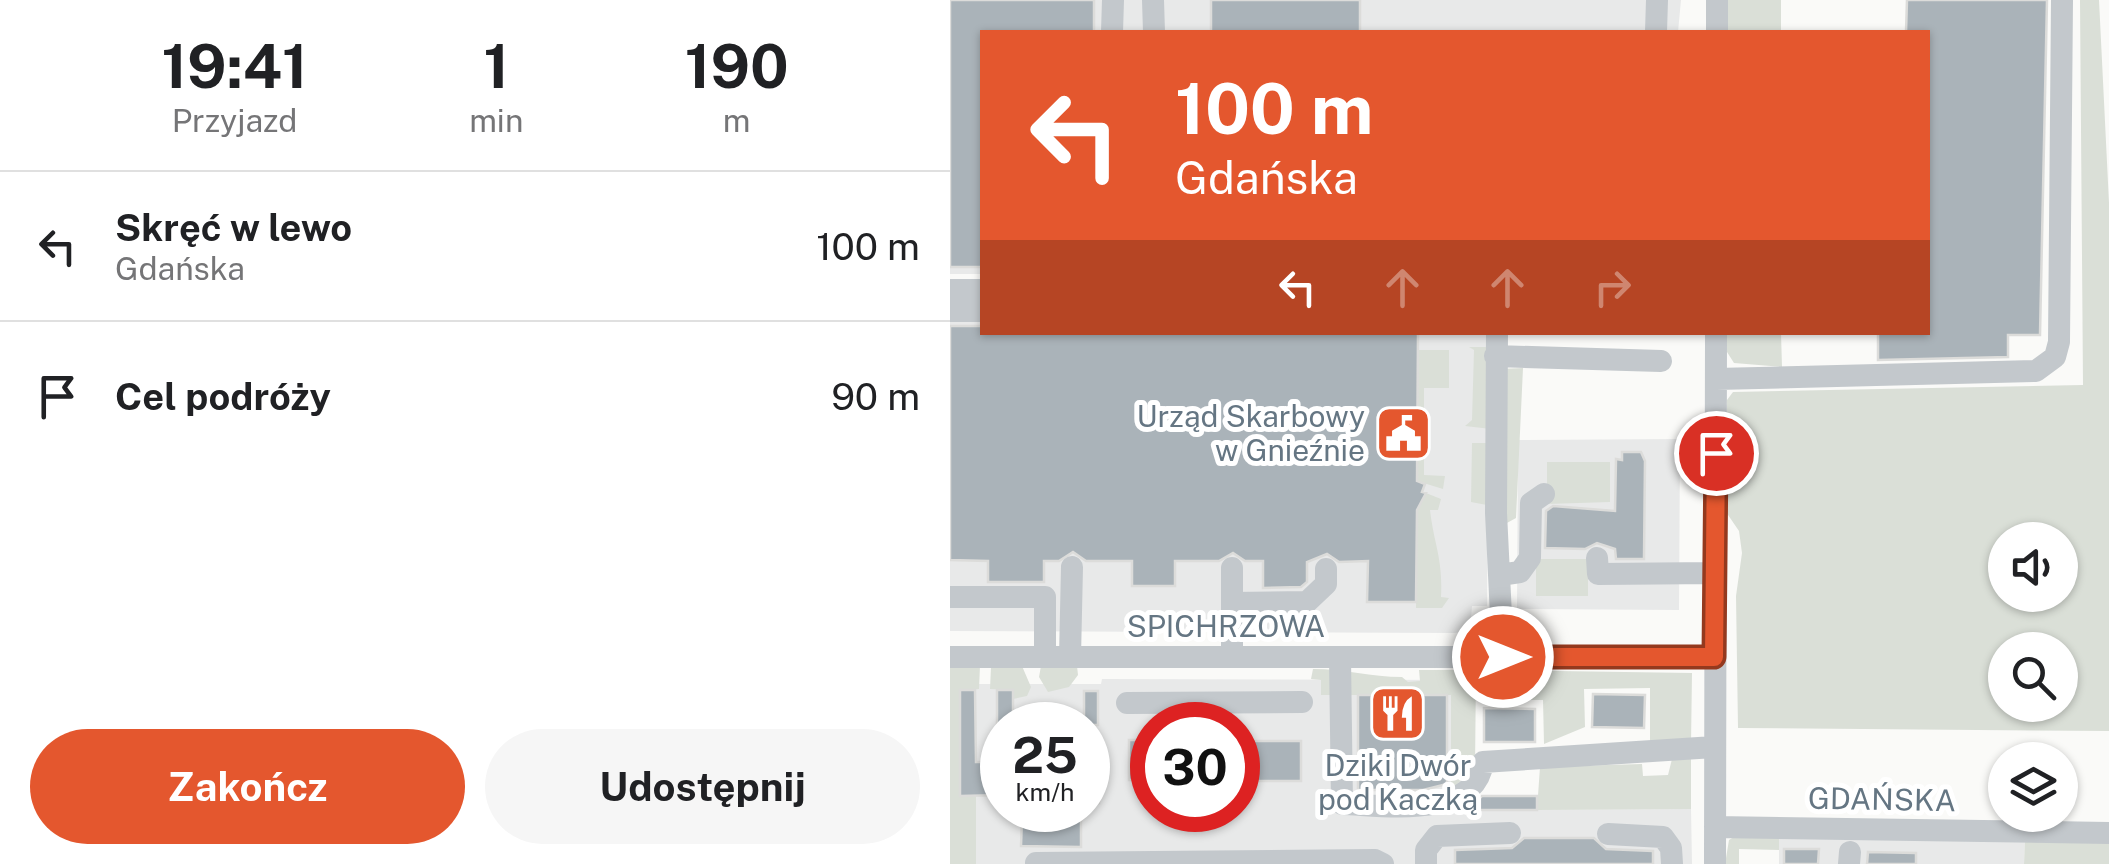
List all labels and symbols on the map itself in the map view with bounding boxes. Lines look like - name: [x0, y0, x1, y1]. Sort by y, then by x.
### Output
- place label: Urząd Skarbowy w Gnieźnie: [1136, 398, 1365, 468]
- public building icon: Urząd Skarbowy w Gnieźnie: [1374, 404, 1434, 464]
- pin: [1674, 411, 1759, 496]
- position arrow: [1451, 605, 1555, 709]
- street label: SPICHRZOWA: [1127, 608, 1325, 644]
- restaurant icon: Dziki Dwór pod Kaczką: [1368, 684, 1428, 744]
- speed limit sign: 30: [1130, 702, 1260, 832]
- place label: Dziki Dwór pod Kaczką: [1318, 747, 1478, 817]
- street label: GDAŃSKA: [1808, 780, 1956, 818]

